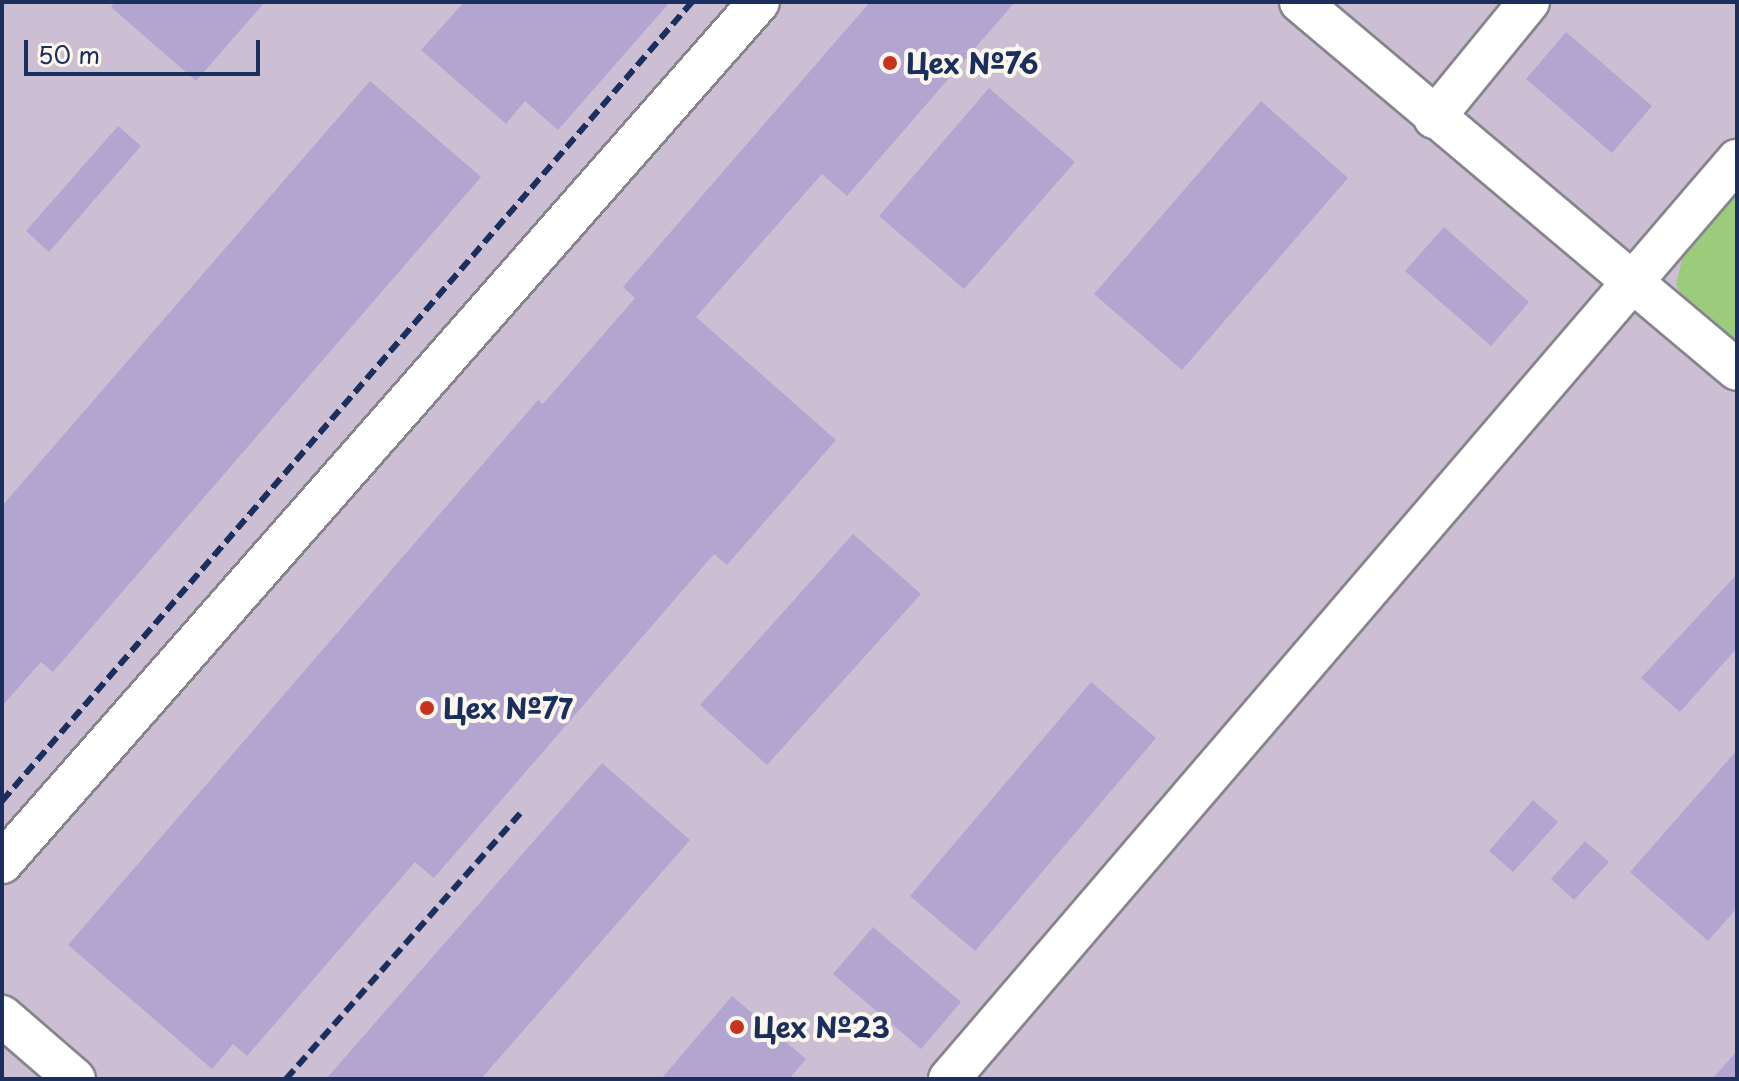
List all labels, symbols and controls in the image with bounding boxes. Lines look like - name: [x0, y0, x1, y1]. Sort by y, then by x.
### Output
- scale bar: [28, 24, 264, 74]
- text: 50 m: [38, 36, 100, 72]
- place label: Цех №76: [906, 46, 1039, 80]
- marker: Цех №76: [881, 54, 899, 72]
- place label: Цех №77: [443, 691, 574, 725]
- marker: Цех №77: [418, 699, 436, 717]
- place label: Цех №23: [753, 1010, 891, 1044]
- marker: Цех №23: [728, 1018, 746, 1036]

